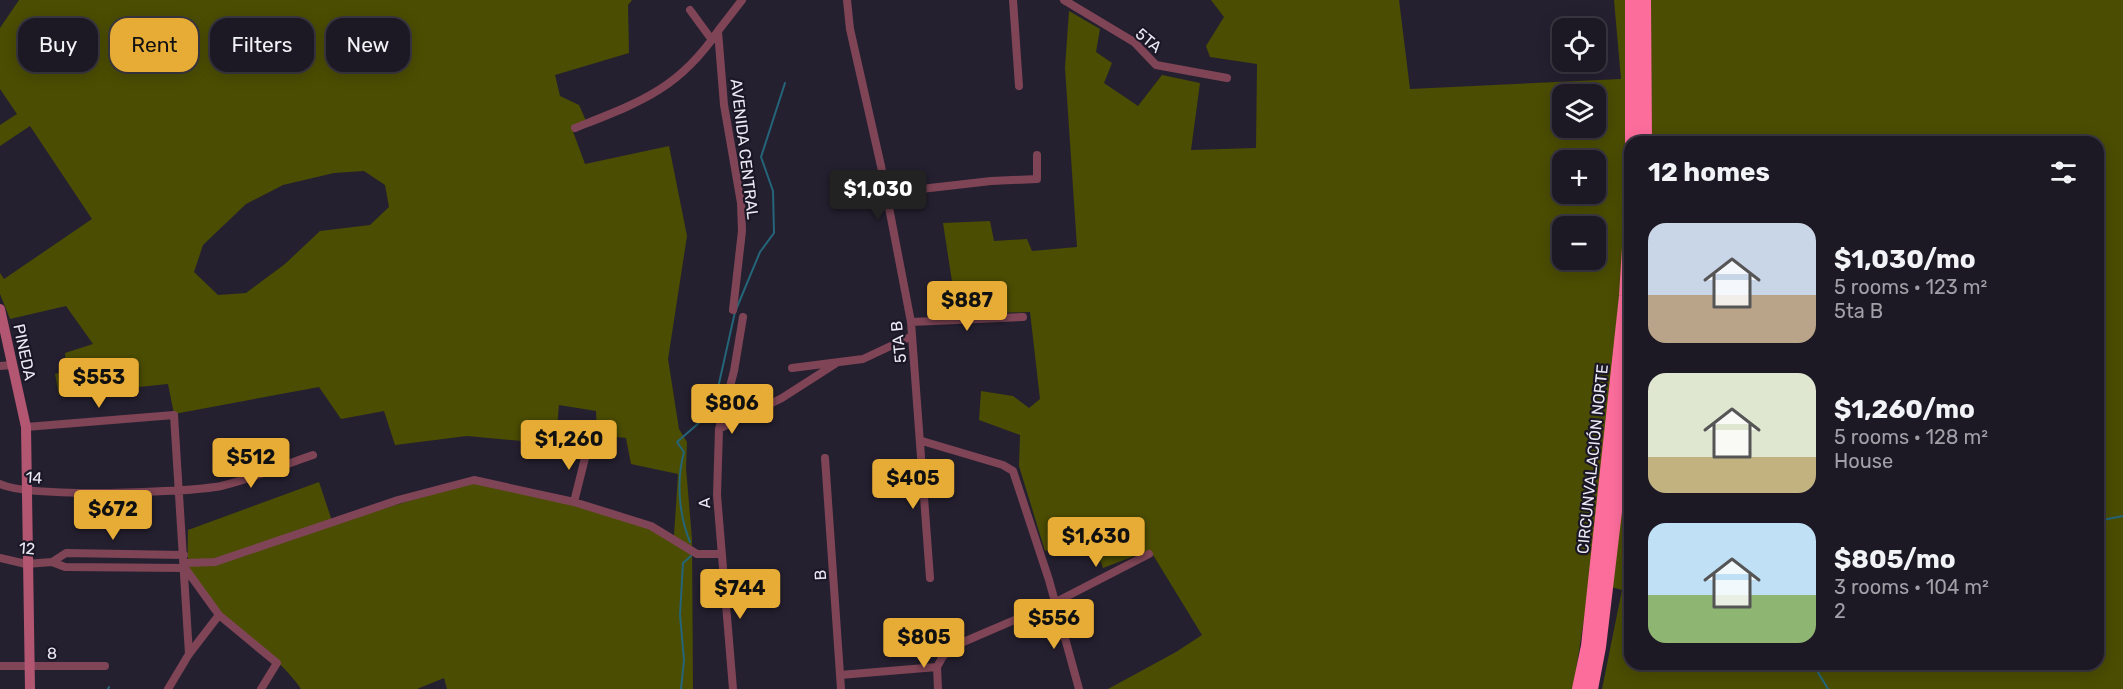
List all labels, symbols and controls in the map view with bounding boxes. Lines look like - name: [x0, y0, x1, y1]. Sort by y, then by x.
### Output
- chip: Buy: [18, 18, 98, 72]
- chip: Rent: [110, 18, 198, 72]
- chip: Filters: [210, 18, 314, 72]
- chip: New: [326, 18, 410, 72]
- map controls: [1552, 18, 1606, 270]
- button: locate: [1552, 18, 1606, 72]
- street label: 5TA: [1132, 24, 1166, 57]
- street label: AVENIDA CENTRAL: [726, 78, 763, 220]
- button: layers: [1552, 84, 1606, 138]
- button: +: [1552, 150, 1606, 204]
- icon: filters: [2047, 156, 2080, 189]
- text: 12 homes: [1648, 157, 1770, 188]
- pin: $1,030: [829, 170, 927, 221]
- text: $1,030: [843, 177, 913, 201]
- button: −: [1552, 216, 1606, 270]
- text: $1,030/mo: [1834, 244, 1976, 275]
- icon: home: [1696, 247, 1768, 319]
- text: 5 rooms · 123 m²: [1834, 275, 1987, 299]
- pin: $887: [931, 281, 1003, 332]
- text: $887: [941, 288, 993, 312]
- text: 5ta B: [1834, 299, 1883, 323]
- street label: 5TA B: [887, 320, 910, 364]
- street label: PINEDA: [9, 322, 40, 382]
- pin: $553: [63, 358, 135, 409]
- street label: CIRCUNVALACIÓN NORTE: [1572, 363, 1612, 555]
- text: $553: [73, 365, 125, 389]
- pin: $806: [696, 384, 768, 435]
- text: $806: [705, 391, 759, 415]
- text: $1,260/mo: [1834, 394, 1975, 425]
- icon: home: [1696, 397, 1768, 469]
- pin: $1,260: [520, 420, 618, 471]
- text: 5 rooms · 128 m²: [1834, 425, 1988, 449]
- text: $1,260: [535, 427, 603, 451]
- pin: $512: [215, 438, 287, 489]
- text: $512: [226, 445, 276, 469]
- text: House: [1834, 449, 1893, 473]
- pin: $405: [877, 459, 949, 510]
- text: $405: [886, 466, 940, 490]
- street label: 14: [25, 467, 43, 488]
- pin: $672: [77, 490, 149, 541]
- text: $672: [88, 497, 138, 521]
- street label: A: [695, 497, 714, 509]
- pin: $1,630: [1047, 517, 1145, 568]
- text: $1,630: [1062, 524, 1130, 548]
- street label: 12: [18, 538, 36, 559]
- text: $805/mo: [1834, 544, 1956, 575]
- icon: home: [1696, 547, 1768, 619]
- pin: $744: [704, 569, 776, 620]
- street label: B: [811, 569, 830, 581]
- text: 3 rooms · 104 m²: [1834, 575, 1989, 599]
- text: $744: [714, 576, 766, 600]
- pin: $556: [1018, 599, 1090, 650]
- text: 2: [1834, 599, 1846, 623]
- text: $556: [1028, 606, 1080, 630]
- pin: $805: [888, 618, 960, 669]
- text: $805: [897, 625, 951, 649]
- street label: 8: [47, 644, 57, 663]

